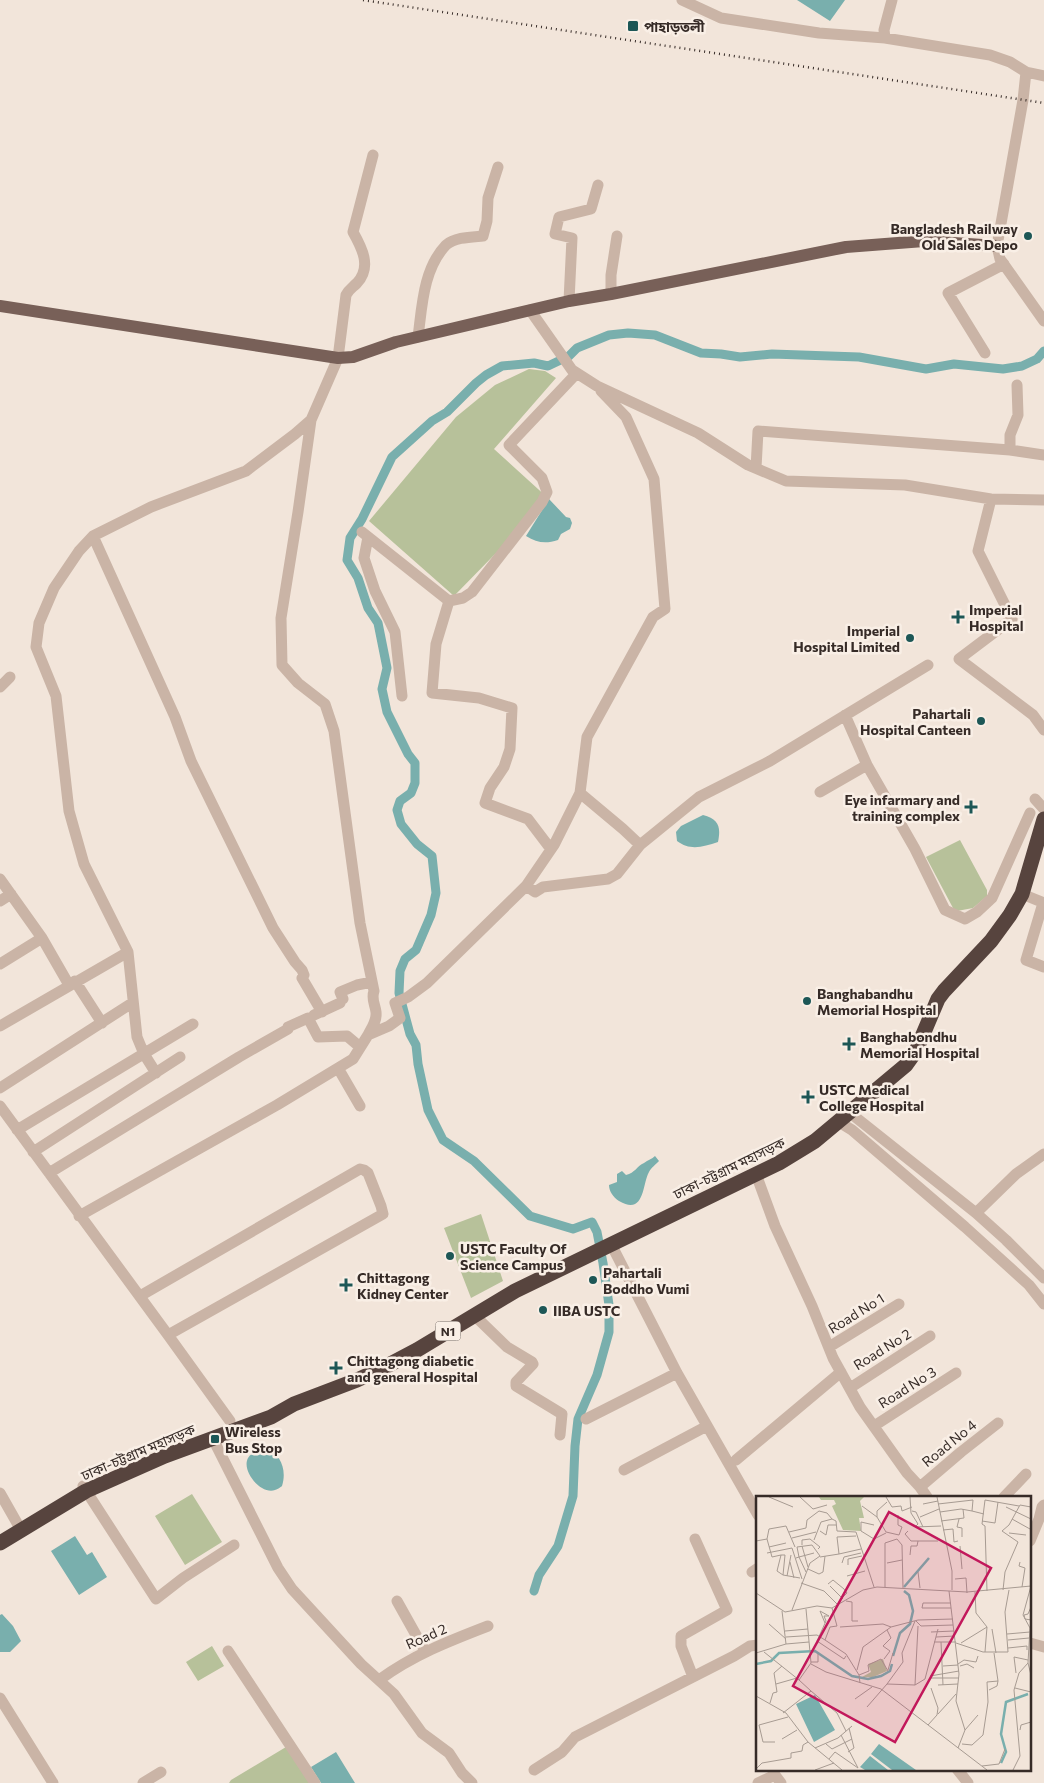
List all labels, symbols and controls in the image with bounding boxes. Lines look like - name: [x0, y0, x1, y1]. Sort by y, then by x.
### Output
- place label: পাহাড়তলী: [644, 18, 706, 35]
- marker: পাহাড়তলী: [626, 19, 640, 33]
- place label: Bangladesh Railway Old Sales Depo: [890, 220, 1018, 253]
- marker: Bangladesh Railway Old Sales Depo: [1022, 230, 1034, 242]
- place label: Imperial Hospital: [969, 601, 1024, 634]
- marker: Imperial Hospital: [951, 610, 965, 624]
- place label: Imperial Hospital Limited: [793, 622, 900, 655]
- marker: Imperial Hospital Limited: [904, 632, 916, 644]
- place label: Pahartali Hospital Canteen: [860, 705, 971, 738]
- marker: Pahartali Hospital Canteen: [975, 715, 987, 727]
- place label: Eye infarmary and training complex: [844, 791, 960, 824]
- marker: Eye infarmary and training complex: [964, 800, 978, 814]
- place label: Banghabandhu Memorial Hospital: [817, 985, 936, 1018]
- marker: Banghabandhu Memorial Hospital: [801, 995, 813, 1007]
- place label: Banghabondhu Memorial Hospital: [860, 1028, 979, 1061]
- marker: Banghabondhu Memorial Hospital: [842, 1037, 856, 1051]
- place label: USTC Medical College Hospital: [819, 1081, 924, 1114]
- marker: USTC Medical College Hospital: [801, 1090, 815, 1104]
- street label: ঢাকা-চট্টগ্রাম মহাসড়ক: [669, 1133, 788, 1203]
- place label: USTC Faculty Of Science Campus: [460, 1240, 567, 1273]
- marker: USTC Faculty Of Science Campus: [444, 1250, 456, 1262]
- place label: Pahartali Boddho Vumi: [603, 1264, 690, 1297]
- place label: Chittagong Kidney Center: [357, 1269, 449, 1302]
- marker: Pahartali Boddho Vumi: [587, 1274, 599, 1286]
- marker: Chittagong Kidney Center: [339, 1278, 353, 1292]
- street label: Road No 1: [825, 1289, 887, 1337]
- place label: IIBA USTC: [553, 1302, 620, 1319]
- marker: IIBA USTC: [537, 1304, 549, 1316]
- road number: N1: [436, 1322, 460, 1340]
- street label: Road No 2: [850, 1325, 914, 1373]
- place label: Chittagong diabetic and general Hospital: [347, 1352, 478, 1385]
- marker: Chittagong diabetic and general Hospital: [329, 1361, 343, 1375]
- street label: Road No 3: [875, 1363, 939, 1411]
- street label: Road No 4: [918, 1415, 980, 1470]
- street label: ঢাকা-চট্টগ্রাম মহাসড়ক: [78, 1420, 198, 1484]
- place label: Wireless Bus Stop: [225, 1423, 282, 1456]
- marker: Wireless Bus Stop: [209, 1433, 221, 1445]
- inset map: [756, 1496, 1032, 1770]
- street label: Road 2: [403, 1619, 449, 1653]

